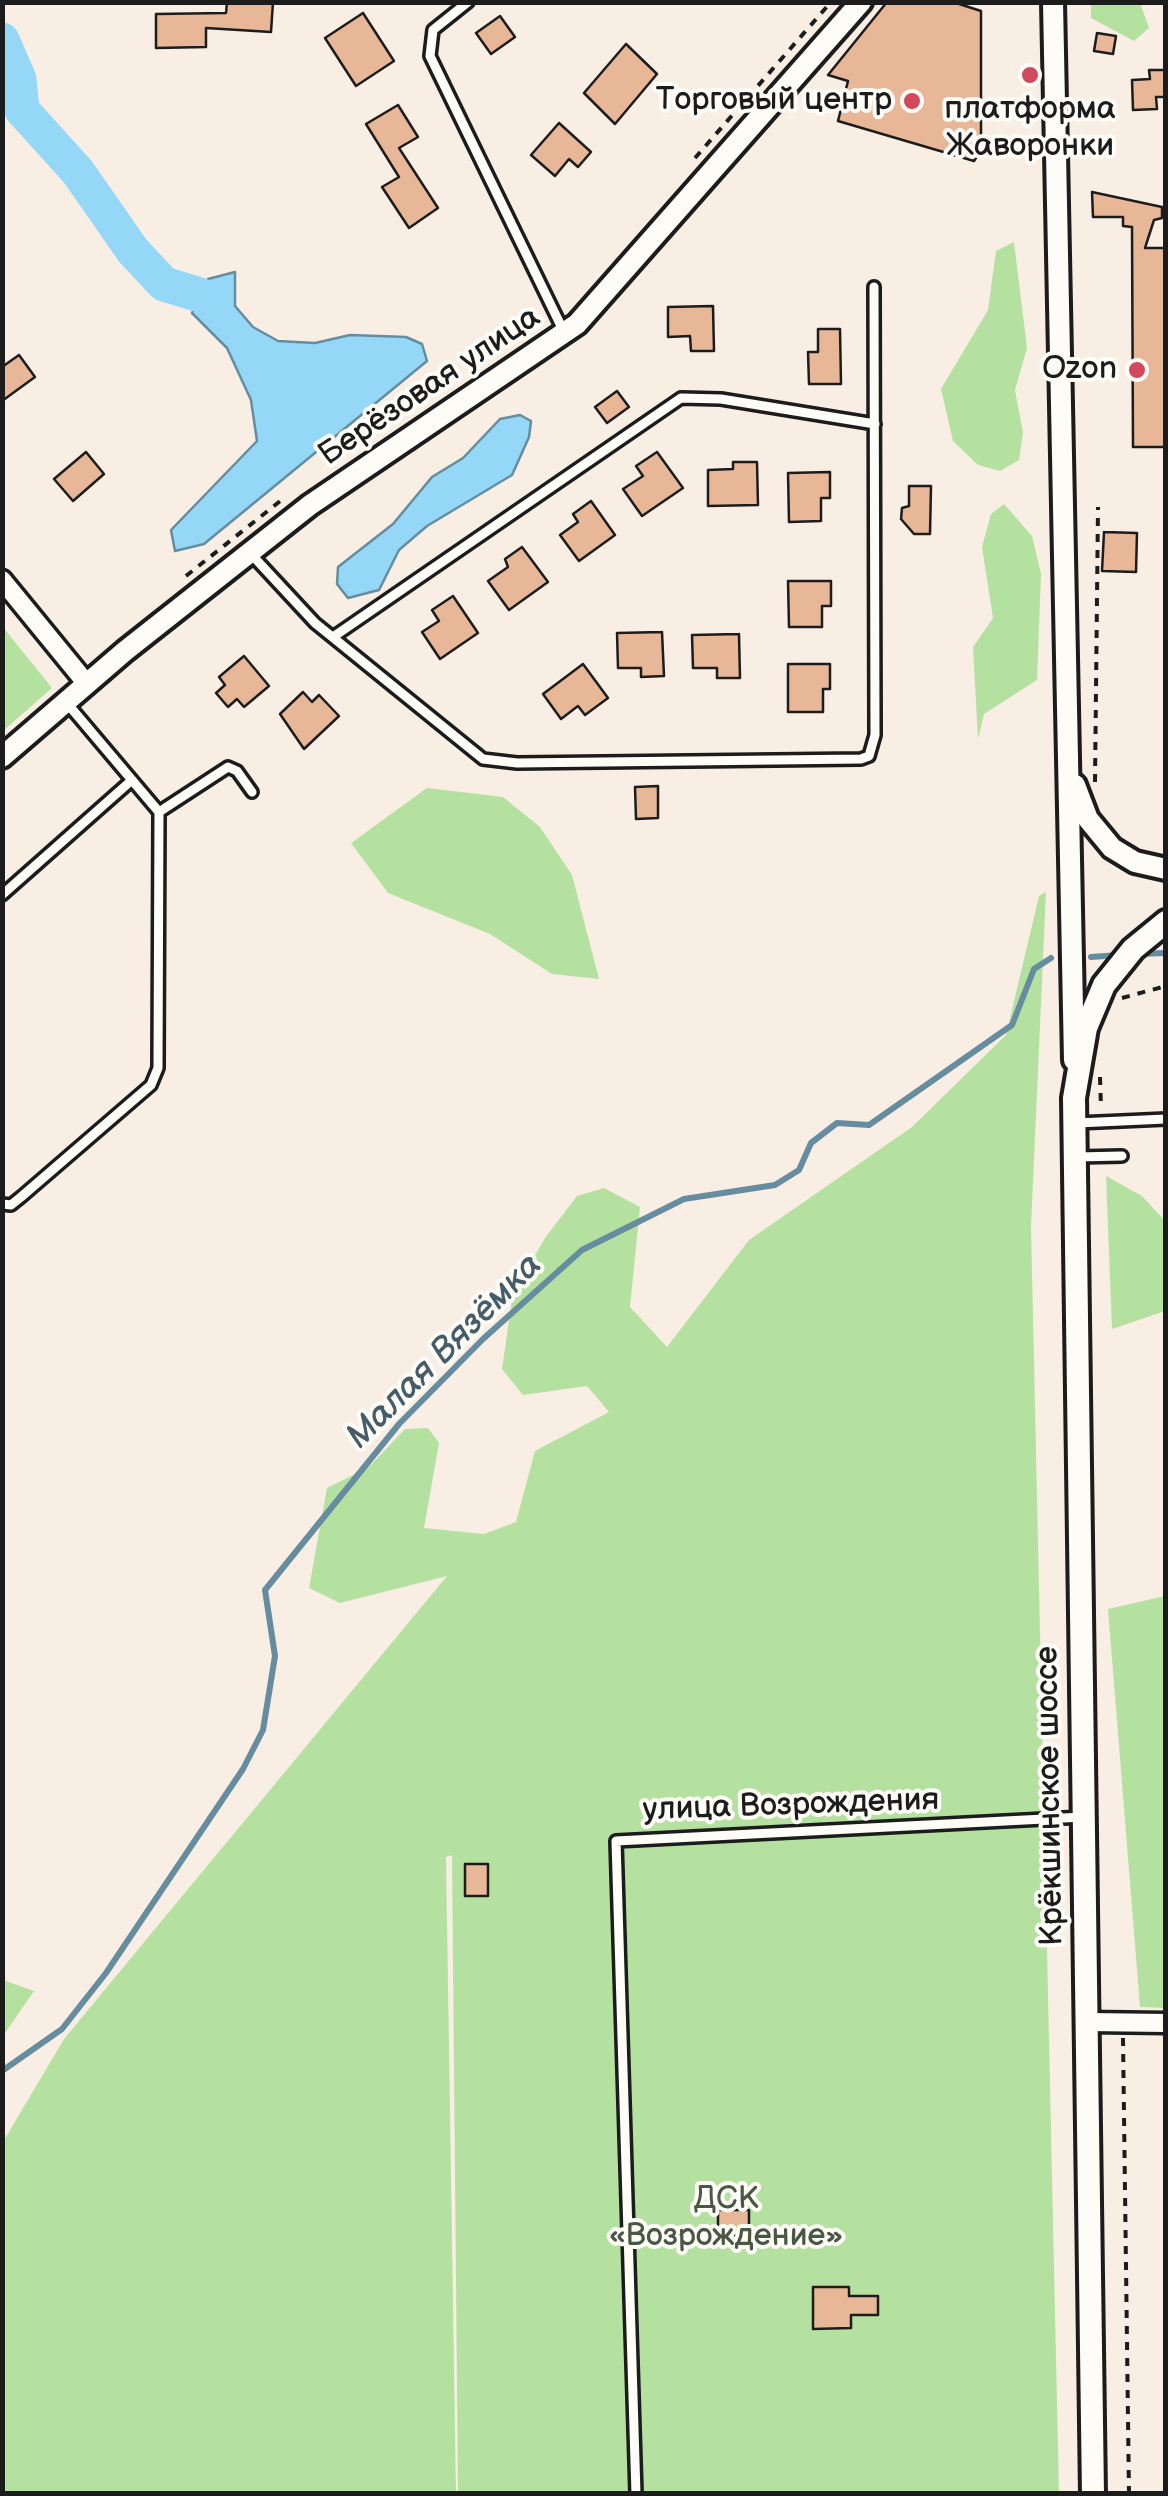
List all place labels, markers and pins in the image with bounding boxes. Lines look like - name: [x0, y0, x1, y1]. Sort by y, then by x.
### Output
- marker: платформа Жаворонки: [1019, 64, 1041, 86]
- place label: Торговый центр: [656, 82, 892, 120]
- marker: Торговый центр: [901, 90, 923, 112]
- place label: платформа Жаворонки: [944, 91, 1116, 166]
- place label: Ozon: [1042, 351, 1117, 389]
- marker: Ozon: [1126, 359, 1148, 381]

